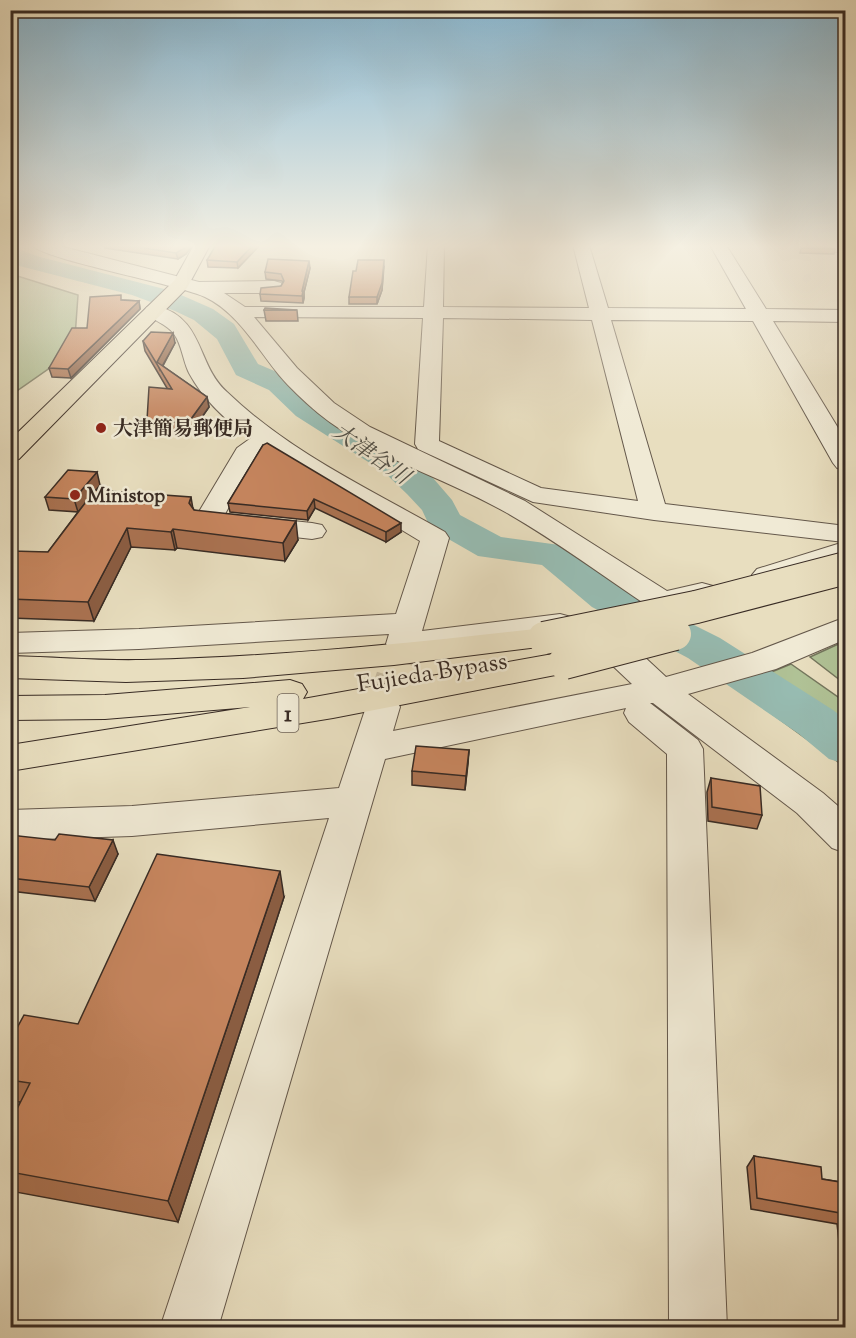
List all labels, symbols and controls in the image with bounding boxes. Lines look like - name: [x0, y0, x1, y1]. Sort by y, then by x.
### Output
- place label: 大津簡易郵便局: [113, 416, 253, 445]
- water label: 大津谷川: [325, 417, 417, 495]
- marker: 大津簡易郵便局: [94, 421, 108, 435]
- place label: Ministop: [87, 483, 165, 512]
- marker: Ministop: [68, 488, 82, 502]
- street label: Fujieda Bypass: [355, 645, 510, 703]
- road number: 1: [278, 694, 298, 732]

